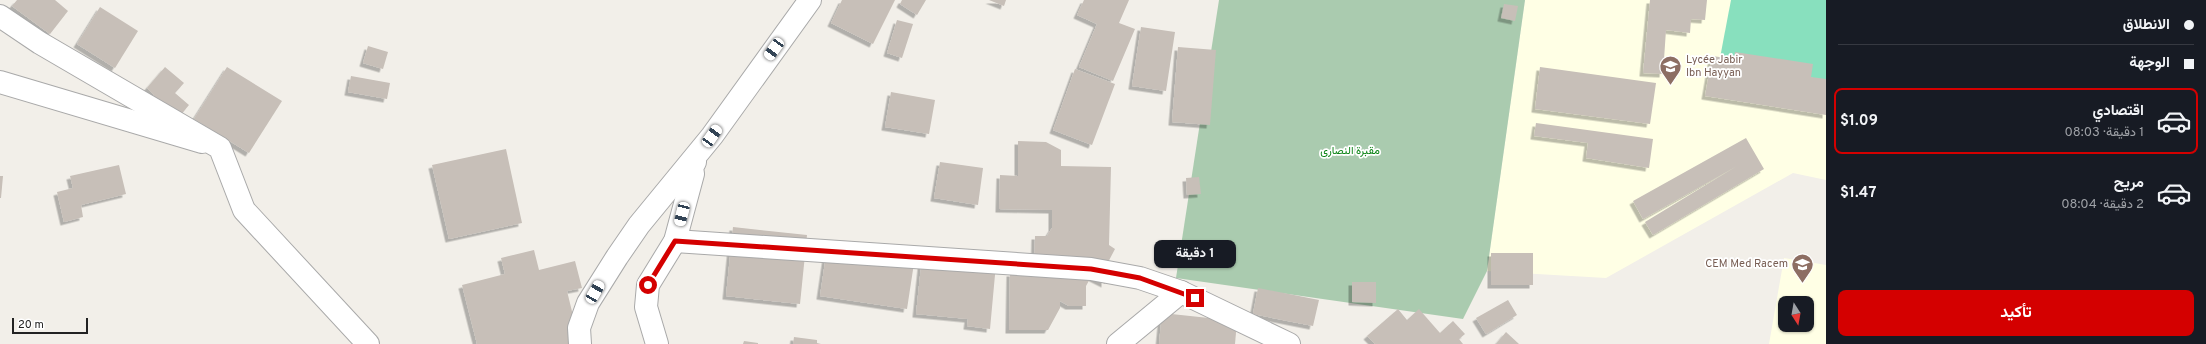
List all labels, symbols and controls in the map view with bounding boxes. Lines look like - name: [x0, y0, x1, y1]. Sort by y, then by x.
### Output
- text: الانطلاق: [2123, 16, 2170, 35]
- car: [762, 36, 786, 62]
- school or university icon: Lycée Jabir Ibn Hayyan: [1657, 53, 1683, 86]
- place label: Lycée Jabir Ibn Hayyan: [1686, 53, 1743, 80]
- text: الوجهة: [2129, 54, 2170, 73]
- text: اقتصادي: [2092, 102, 2144, 121]
- icon: car: [2156, 103, 2192, 139]
- text: $1.09: [1840, 112, 1878, 131]
- car: [700, 123, 724, 149]
- text: 1 دقيقة · 08:03: [2064, 125, 2144, 141]
- park label: مقبرة النصارى: [1320, 144, 1380, 158]
- text: مريح: [2114, 174, 2144, 193]
- icon: car: [2156, 175, 2192, 211]
- text: $1.47: [1840, 184, 1876, 203]
- text: 2 دقيقة · 08:04: [2061, 197, 2144, 213]
- car: [673, 201, 691, 227]
- callout: 1 دقيقة: [1154, 240, 1236, 268]
- text: 1 دقيقة: [1175, 246, 1215, 262]
- school or university icon: CEM Med Racem: [1790, 251, 1816, 284]
- place label: CEM Med Racem: [1705, 257, 1788, 271]
- route start: [639, 276, 657, 294]
- car: [584, 279, 606, 305]
- route end: [1186, 289, 1204, 307]
- button: تأكيد: [1838, 290, 2194, 336]
- north arrow: [1778, 296, 1814, 332]
- map controls: [1778, 296, 1814, 332]
- scale bar: [12, 316, 88, 335]
- text: 20 m: [18, 318, 44, 332]

